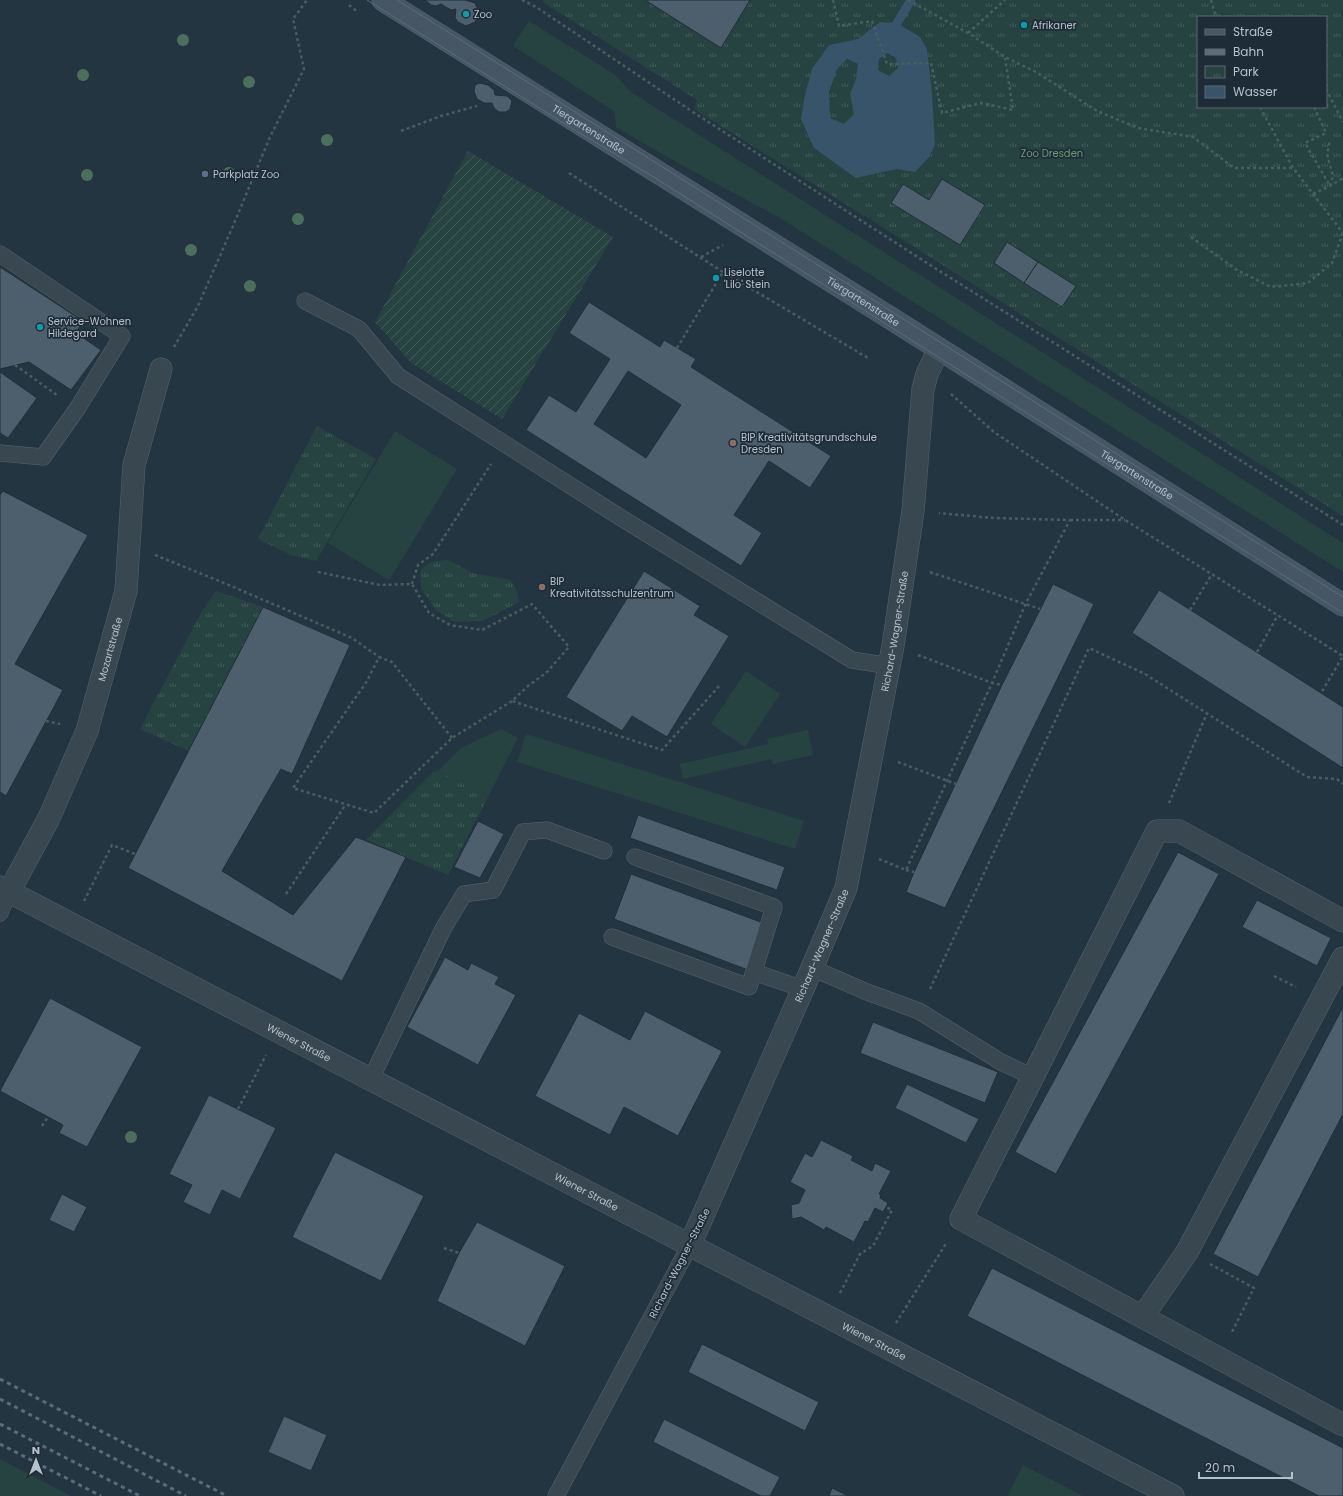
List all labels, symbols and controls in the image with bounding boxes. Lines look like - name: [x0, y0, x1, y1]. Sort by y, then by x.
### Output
- place label: Zoo: [474, 7, 492, 22]
- marker: Zoo: [461, 9, 471, 19]
- legend: [1197, 16, 1327, 108]
- place label: Afrikaner: [1032, 18, 1077, 33]
- marker: Afrikaner: [1019, 20, 1029, 30]
- text: Straße: [1233, 23, 1273, 40]
- text: Bahn: [1233, 43, 1264, 60]
- text: Park: [1233, 63, 1260, 80]
- text: Wasser: [1233, 83, 1278, 100]
- street label: Tiergartenstraße: [549, 101, 628, 158]
- park label: Zoo Dresden: [1021, 146, 1083, 161]
- place label: Parkplatz Zoo: [213, 167, 279, 182]
- marker: Parkplatz Zoo: [200, 169, 210, 179]
- place label: Liselotte 'Lilo' Stein: [724, 265, 770, 292]
- marker: Liselotte 'Lilo' Stein: [711, 273, 721, 283]
- street label: Tiergartenstraße: [824, 273, 903, 330]
- place label: Service-Wohnen Hildegard: [48, 314, 131, 341]
- marker: Service-Wohnen Hildegard: [35, 322, 45, 332]
- place label: BIP Kreativitätsgrundschule Dresden: [741, 430, 877, 457]
- marker: BIP Kreativitätsgrundschule Dresden: [728, 438, 738, 448]
- street label: Tiergartenstraße: [1098, 446, 1176, 504]
- street label: Richard-Wagner-Straße: [877, 570, 912, 693]
- place label: BIP Kreativitätsschulzentrum: [550, 574, 674, 601]
- marker: BIP Kreativitätsschulzentrum: [537, 582, 547, 592]
- street label: Mozartstraße: [94, 615, 126, 683]
- street label: Richard-Wagner-Straße: [791, 887, 853, 1005]
- street label: Wiener Straße: [264, 1020, 334, 1066]
- street label: Wiener Straße: [552, 1169, 621, 1215]
- street label: Richard-Wagner-Straße: [645, 1206, 714, 1321]
- street label: Wiener Straße: [839, 1318, 909, 1364]
- north arrow: [16, 1440, 56, 1480]
- text: N: [32, 1442, 40, 1458]
- scale bar: [1199, 1454, 1292, 1480]
- text: 20 m: [1205, 1459, 1235, 1476]

